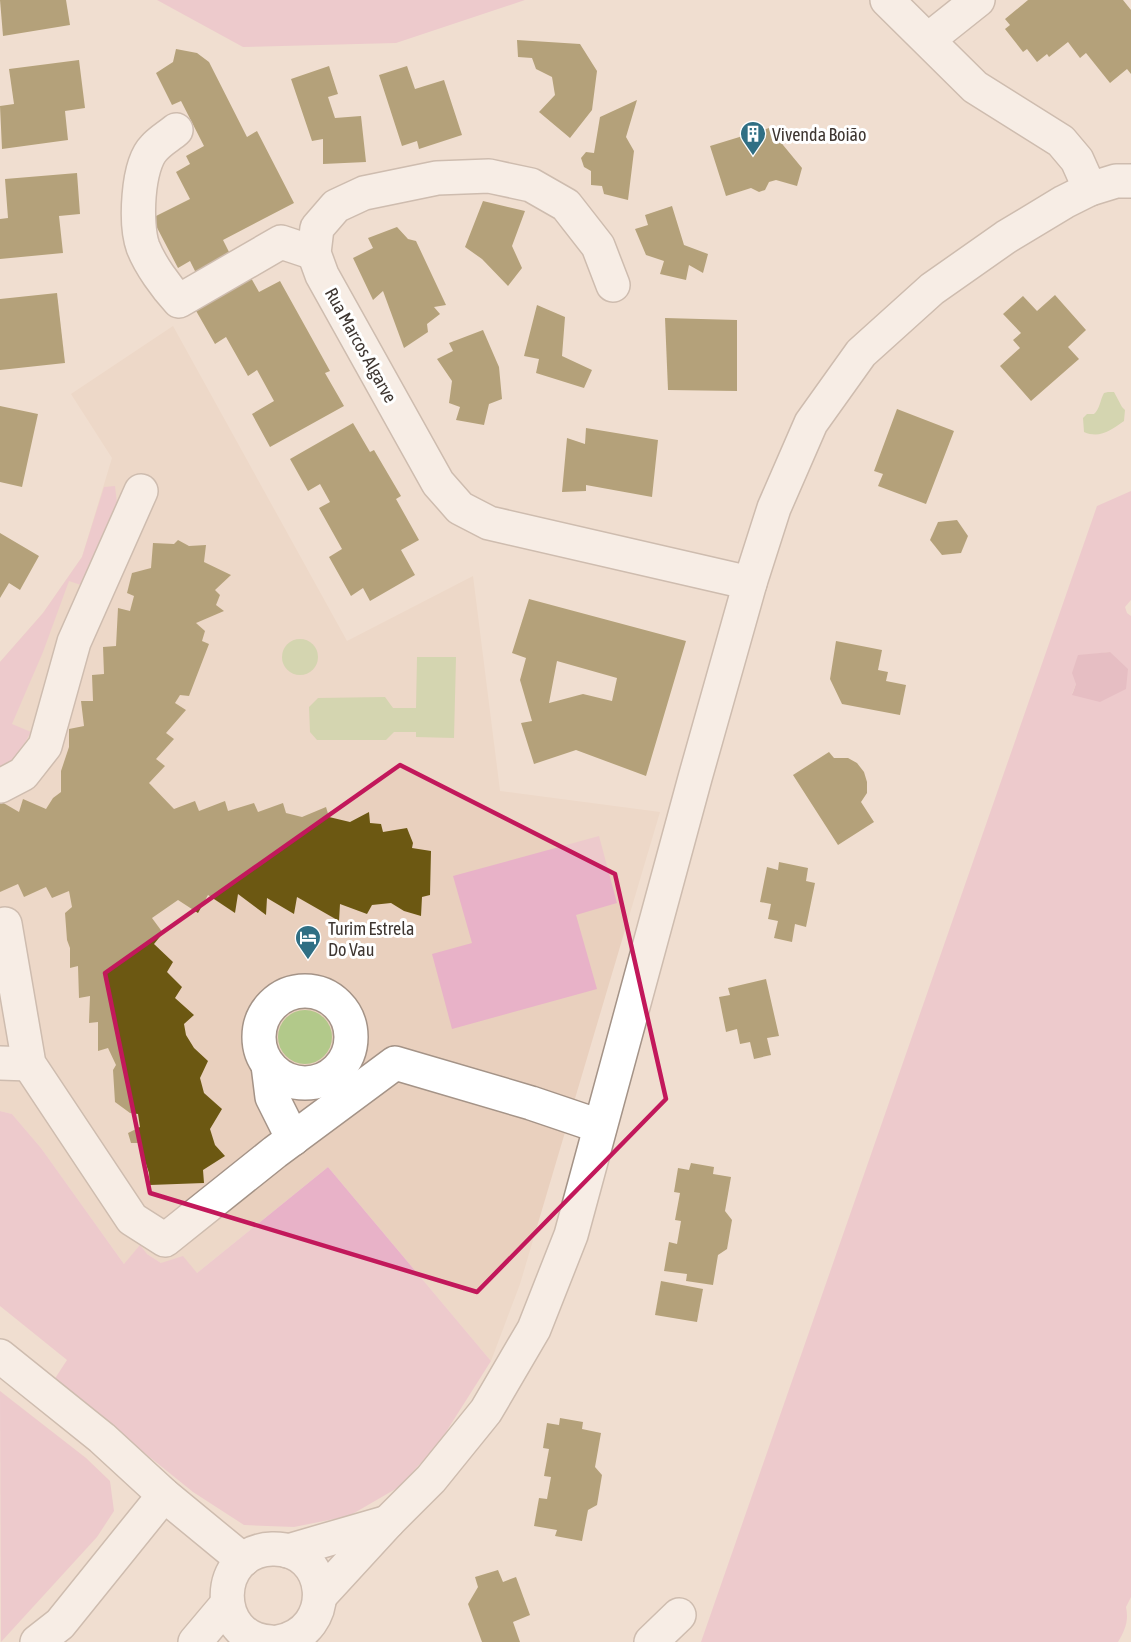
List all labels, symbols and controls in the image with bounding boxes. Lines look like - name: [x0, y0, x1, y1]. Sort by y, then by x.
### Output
- building icon: Vivenda Boião: [738, 119, 768, 157]
- place label: Vivenda Boião: [772, 124, 866, 145]
- street label: Rua Marcos Algarve: [321, 284, 401, 406]
- place label: Turim Estrela Do Vau: [328, 918, 414, 960]
- hotel icon: Turim Estrela Do Vau: [293, 923, 323, 961]

